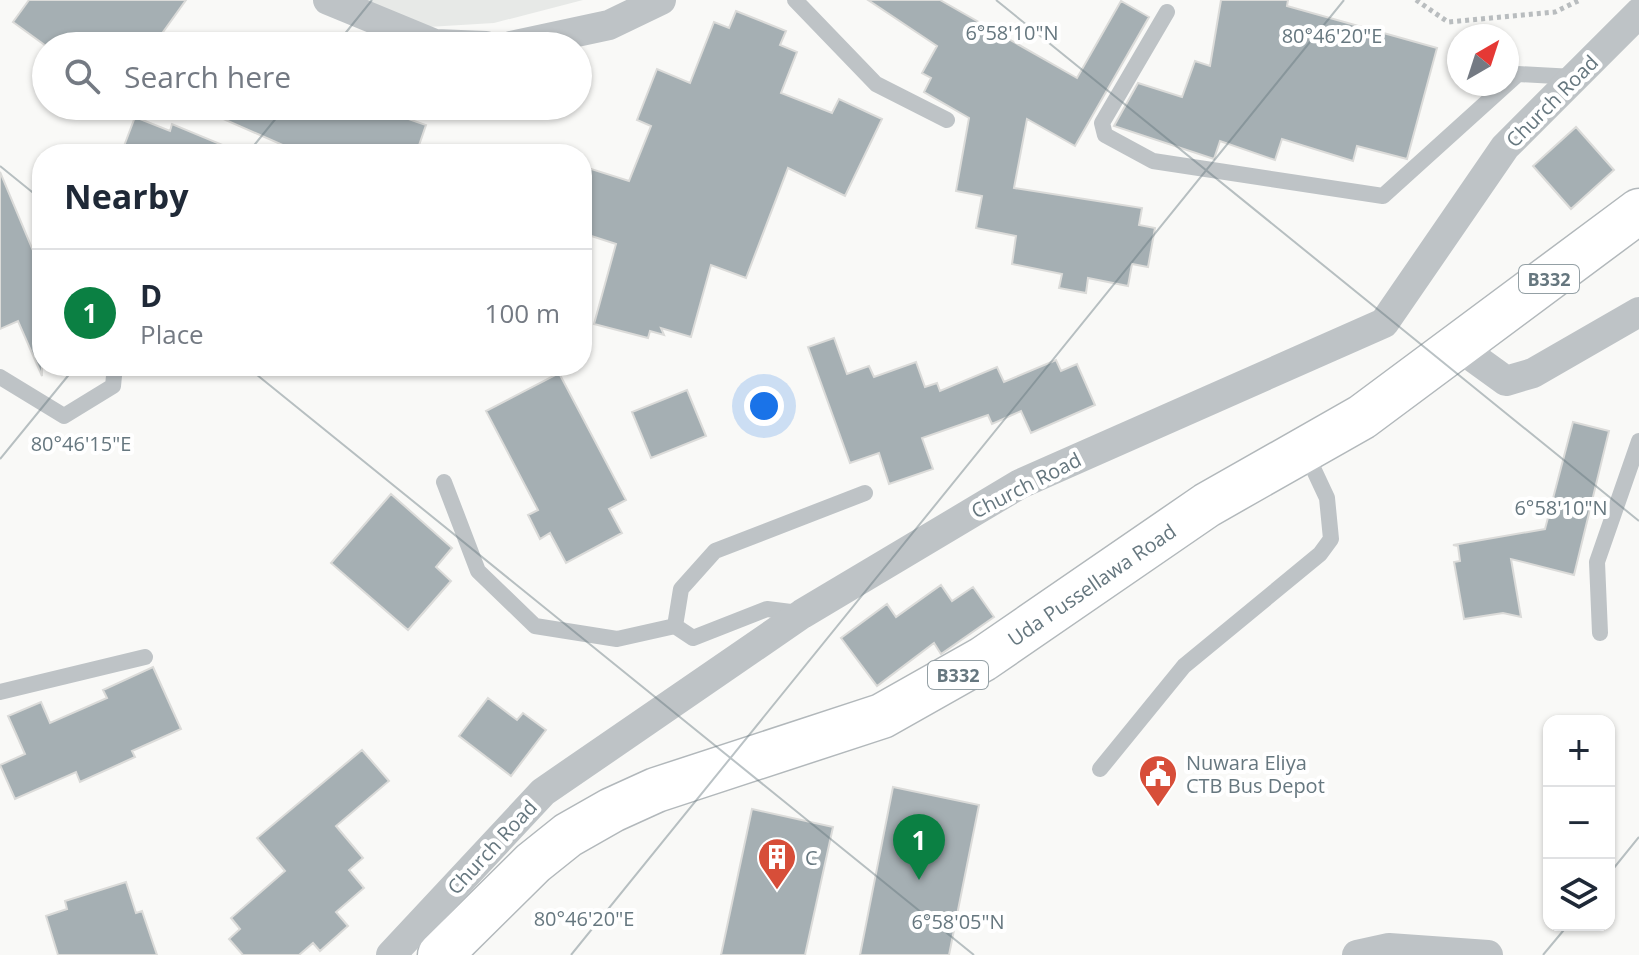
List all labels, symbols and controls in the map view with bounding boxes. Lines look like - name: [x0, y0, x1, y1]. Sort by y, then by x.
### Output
- text: 6°58'10"N: [965, 19, 1059, 46]
- text: 80°46'20"E: [1282, 22, 1382, 49]
- north arrow: [1447, 24, 1519, 96]
- search box: [32, 32, 592, 120]
- street label: Church Road: [1500, 49, 1604, 153]
- icon: search: [60, 54, 104, 98]
- text: Search here: [124, 56, 291, 97]
- text: Nearby: [64, 173, 189, 219]
- road number: B332: [1519, 265, 1579, 293]
- text: D: [140, 275, 162, 316]
- text: 1: [83, 295, 97, 331]
- text: 100 m: [485, 295, 560, 331]
- text: Place: [140, 316, 204, 352]
- your location: [744, 386, 784, 426]
- text: 80°46'15"E: [31, 430, 131, 457]
- street label: Church Road: [966, 446, 1086, 524]
- text: 6°58'10"N: [1514, 494, 1608, 521]
- street label: Uda Pussellawa Road: [1002, 517, 1181, 652]
- road number: B332: [928, 661, 988, 689]
- map controls: [1543, 715, 1615, 931]
- button: +: [1543, 715, 1615, 787]
- place label: Nuwara Eliya CTB Bus Depot: [1186, 749, 1325, 799]
- public building icon: Nuwara Eliya CTB Bus Depot: [1137, 753, 1179, 808]
- button: −: [1543, 787, 1615, 859]
- street label: Church Road: [441, 794, 543, 900]
- pin: 1: [893, 814, 945, 880]
- building icon: C: [756, 836, 798, 891]
- place label: C: [805, 844, 818, 871]
- button: layers: [1543, 859, 1615, 931]
- text: 80°46'20"E: [534, 905, 634, 932]
- text: 6°58'05"N: [911, 908, 1005, 935]

